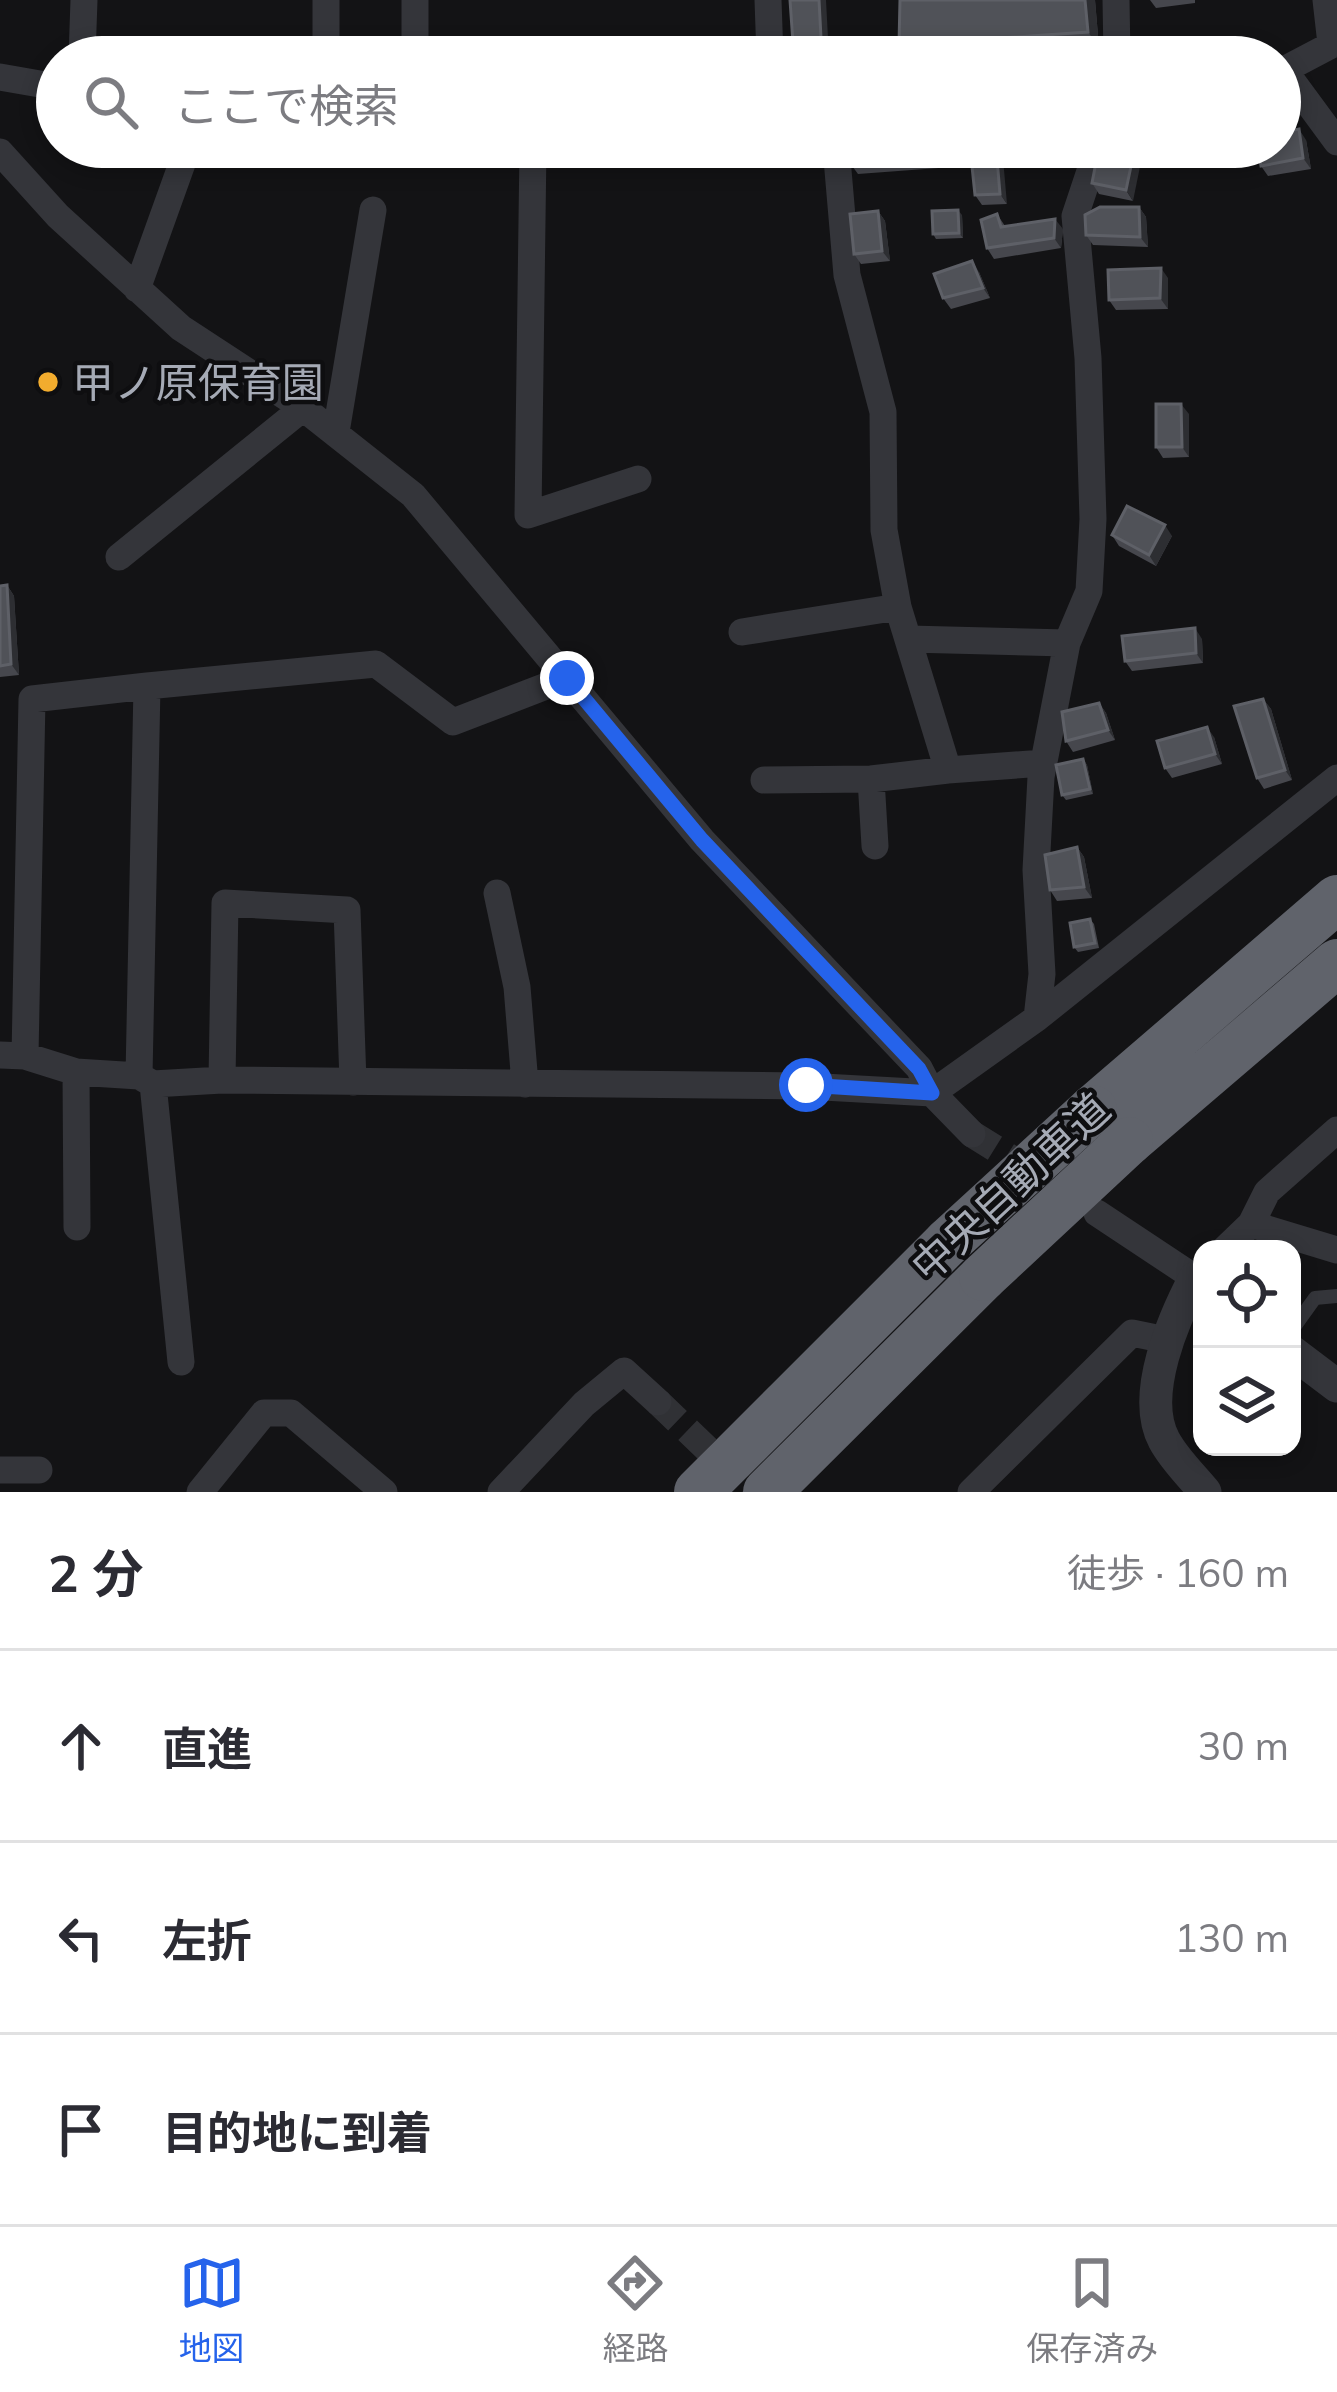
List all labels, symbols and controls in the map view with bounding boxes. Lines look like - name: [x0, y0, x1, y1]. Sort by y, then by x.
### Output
- search box: [36, 36, 1301, 168]
- icon: search: [78, 69, 144, 135]
- text: ここで検索: [174, 77, 399, 133]
- place label: 甲ノ原保育園: [72, 356, 324, 409]
- marker: 甲ノ原保育園: [35, 369, 61, 395]
- route end: [540, 651, 594, 705]
- route start: [779, 1058, 833, 1112]
- street label: 中央自動車道: [900, 1082, 1120, 1292]
- map controls: [1193, 1240, 1301, 1456]
- button: locate: [1193, 1240, 1301, 1348]
- button: layers: [1193, 1348, 1301, 1456]
- text: 2 分: [48, 1541, 144, 1605]
- text: 徒歩 · 160 m: [1067, 1548, 1289, 1597]
- icon: ahead: [48, 1713, 114, 1779]
- text: 直進: [162, 1720, 252, 1776]
- text: 30 m: [1198, 1721, 1289, 1770]
- icon: left: [48, 1905, 114, 1971]
- text: 左折: [162, 1912, 252, 1968]
- text: 130 m: [1174, 1913, 1289, 1962]
- icon: arrive: [48, 2097, 114, 2163]
- text: 目的地に到着: [162, 2104, 432, 2160]
- tab: 地図: [179, 2250, 245, 2370]
- tab: 経路: [602, 2250, 668, 2370]
- tab: 保存済み: [1026, 2250, 1158, 2370]

